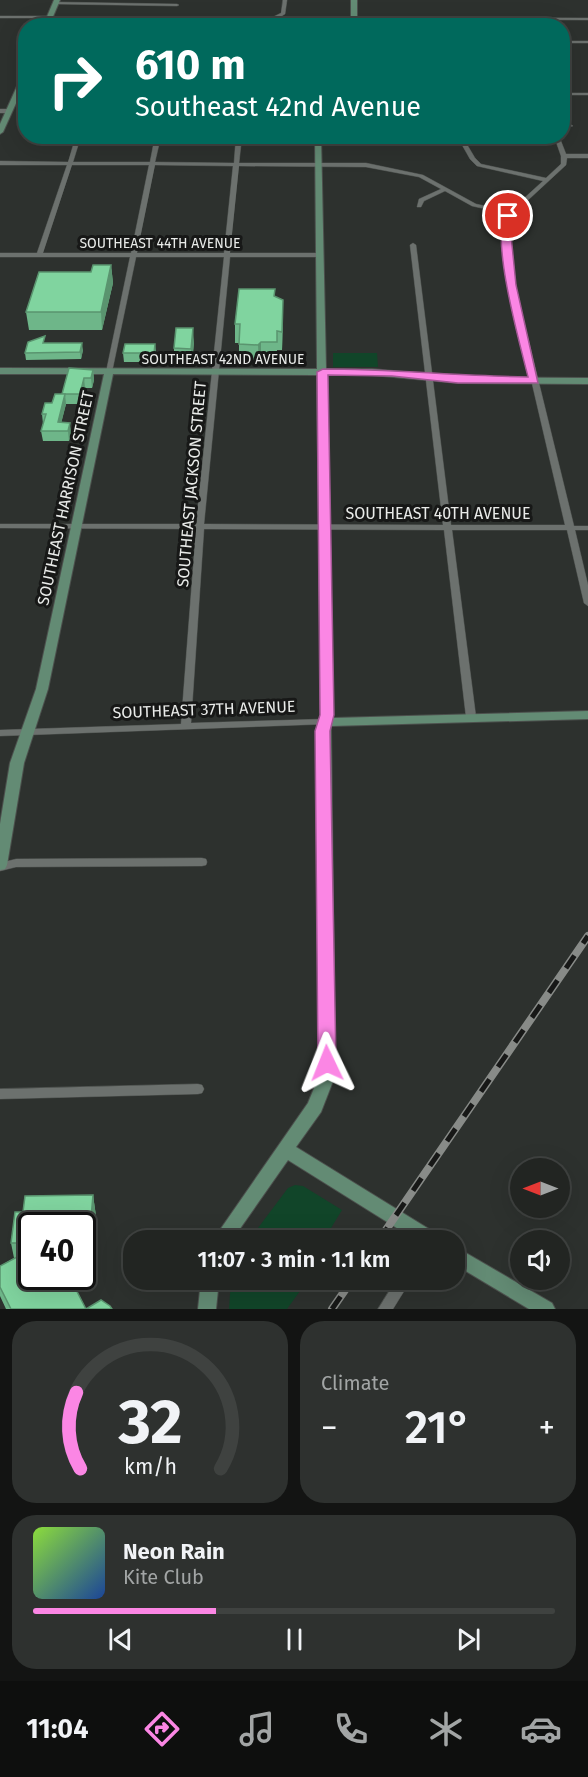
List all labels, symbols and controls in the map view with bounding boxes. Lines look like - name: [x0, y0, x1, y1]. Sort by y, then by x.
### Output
- text: 610 m: [135, 40, 246, 90]
- icon: right: [36, 42, 114, 120]
- text: Southeast 42nd Avenue: [135, 91, 421, 123]
- pin: [482, 190, 533, 241]
- icon: arrive: [491, 199, 524, 232]
- street label: SOUTHEAST 44TH AVENUE: [79, 235, 241, 252]
- street label: SOUTHEAST 42ND AVENUE: [142, 351, 304, 368]
- street label: SOUTHEAST JACKSON STREET: [173, 379, 210, 588]
- street label: SOUTHEAST HARRISON STREET: [33, 388, 98, 607]
- street label: SOUTHEAST 40TH AVENUE: [346, 504, 530, 523]
- street label: SOUTHEAST 37TH AVENUE: [112, 697, 296, 722]
- position arrow: [295, 1031, 359, 1095]
- north arrow: [510, 1158, 570, 1218]
- map controls: [510, 1158, 570, 1290]
- speed limit sign: 40: [18, 1212, 96, 1290]
- button: sound: [510, 1230, 570, 1290]
- text: 11:07 · 3 min · 1.1 km: [198, 1246, 390, 1273]
- text: Climate: [321, 1371, 389, 1395]
- text: 32: [117, 1385, 182, 1460]
- text: 21°: [405, 1401, 471, 1455]
- text: −: [321, 1408, 338, 1448]
- text: +: [539, 1408, 555, 1448]
- text: km/h: [123, 1454, 177, 1480]
- text: Neon Rain: [123, 1538, 225, 1565]
- text: Kite Club: [123, 1565, 204, 1589]
- icon: previous: [104, 1623, 137, 1656]
- icon: pause: [278, 1623, 311, 1656]
- icon: next: [452, 1623, 485, 1656]
- icon: directions: [141, 1708, 183, 1750]
- icon: music: [236, 1708, 278, 1750]
- icon: phone: [330, 1708, 372, 1750]
- icon: climate: [425, 1708, 467, 1750]
- icon: car: [520, 1708, 562, 1750]
- text: 11:04: [26, 1713, 88, 1745]

